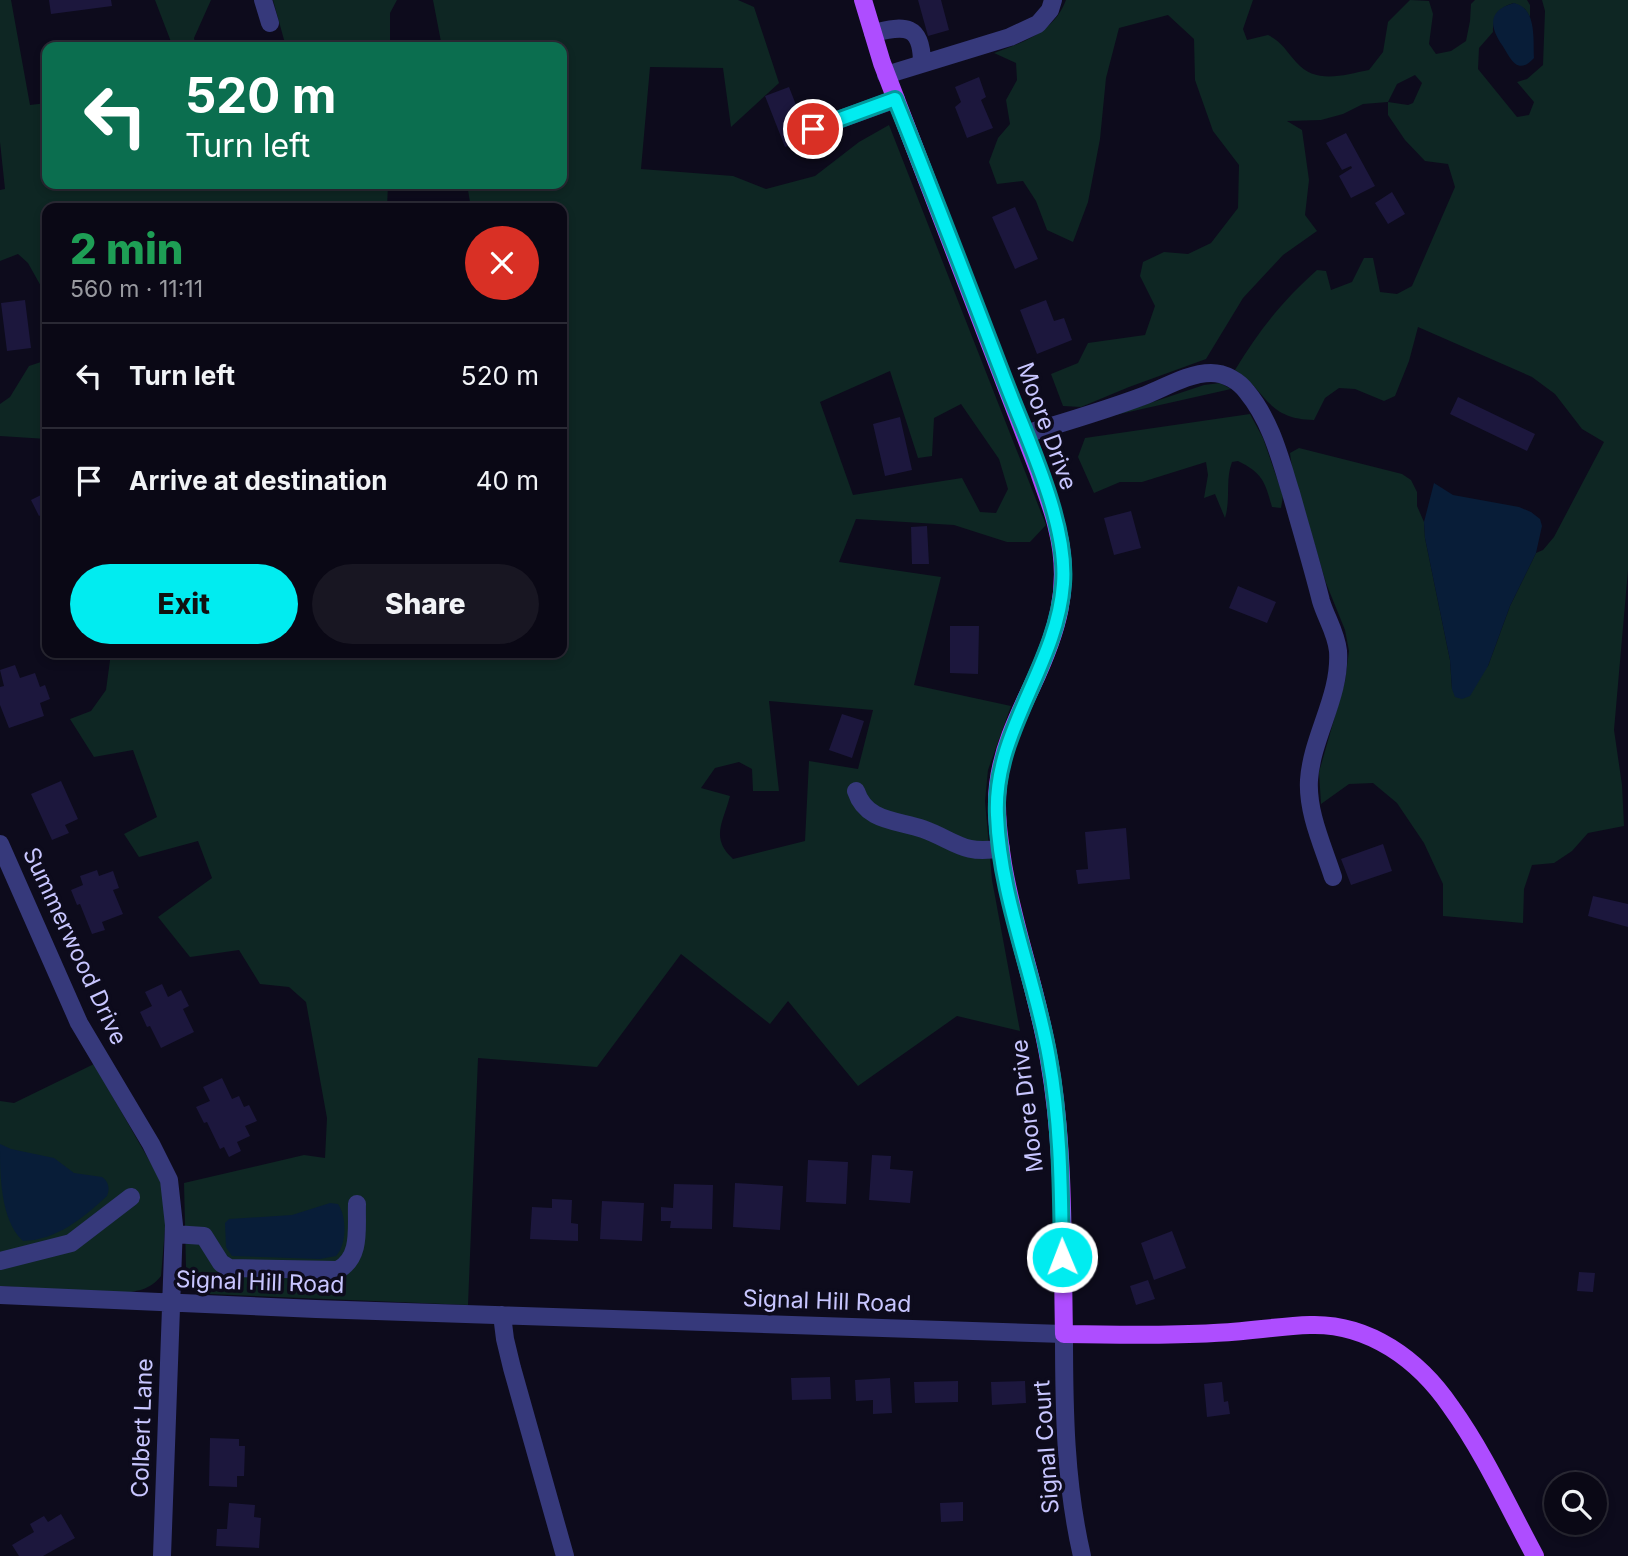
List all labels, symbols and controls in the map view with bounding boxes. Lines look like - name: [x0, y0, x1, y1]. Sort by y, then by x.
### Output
- text: 520 m: [185, 66, 337, 125]
- icon: left: [70, 70, 161, 161]
- pin: [783, 99, 843, 159]
- icon: arrive: [794, 110, 832, 148]
- text: Turn left: [185, 126, 310, 165]
- text: 2 min: [70, 223, 184, 274]
- button: close: [465, 226, 539, 300]
- text: 560 m · 11:11: [70, 275, 203, 303]
- icon: left: [70, 357, 108, 395]
- street label: Moore Drive: [1011, 358, 1083, 494]
- text: Turn left: [129, 360, 235, 391]
- text: 520 m: [461, 360, 539, 391]
- icon: arrive: [70, 462, 108, 500]
- text: Arrive at destination: [129, 465, 388, 496]
- text: 40 m: [476, 465, 539, 496]
- button: Exit: [70, 564, 298, 644]
- button: Share: [312, 564, 539, 644]
- street label: Summerwood Drive: [17, 843, 133, 1049]
- street label: Moore Drive: [1005, 1038, 1049, 1174]
- position arrow: [1025, 1220, 1099, 1294]
- street label: Signal Hill Road: [175, 1265, 345, 1299]
- street label: Signal Hill Road: [742, 1284, 912, 1318]
- street label: Colbert Lane: [126, 1358, 158, 1498]
- street label: Signal Court: [1027, 1379, 1065, 1515]
- map controls: [1544, 1472, 1607, 1535]
- button: search: [1544, 1472, 1607, 1535]

